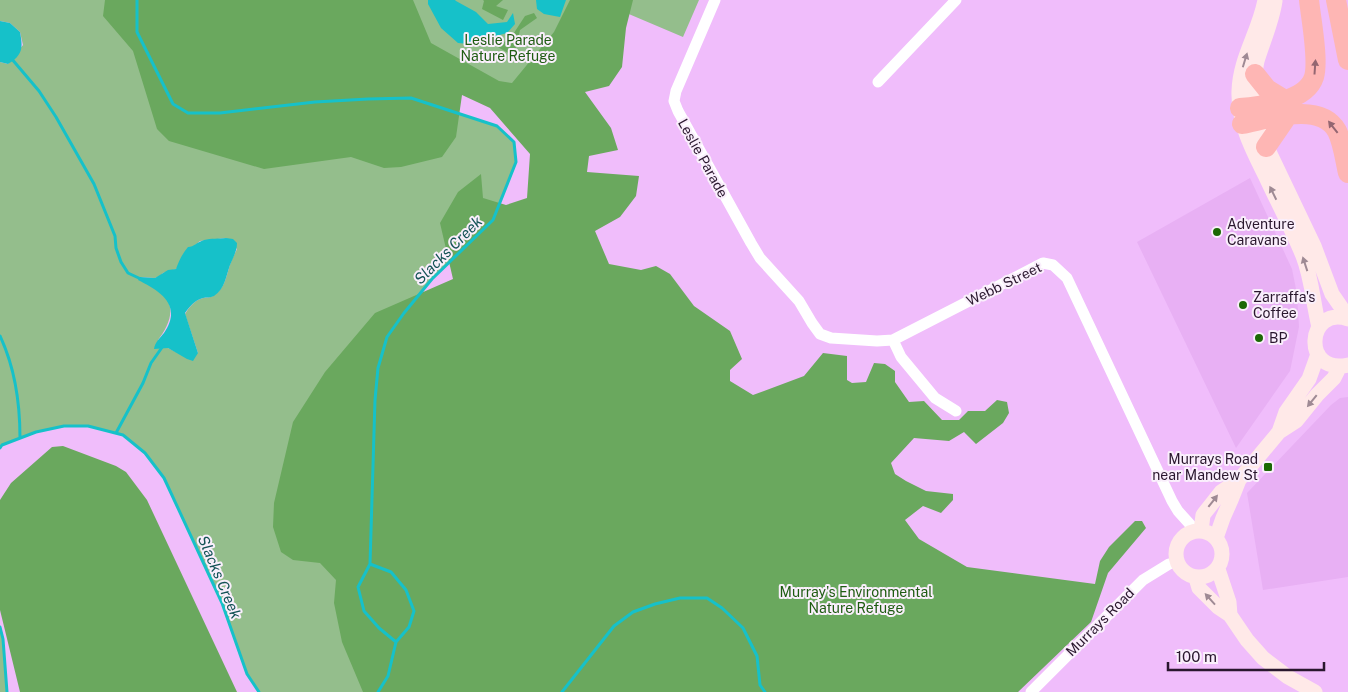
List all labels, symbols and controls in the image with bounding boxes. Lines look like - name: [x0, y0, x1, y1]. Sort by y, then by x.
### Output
- park label: Leslie Parade Nature Refuge: [460, 32, 556, 64]
- one-way arrow: [1241, 52, 1249, 67]
- one-way arrow: [1311, 59, 1319, 75]
- street label: Leslie Parade: [675, 116, 731, 200]
- one-way arrow: [1327, 121, 1338, 134]
- one-way arrow: [1269, 186, 1277, 200]
- water label: Slacks Creek: [411, 212, 486, 287]
- place label: Adventure Caravans: [1227, 216, 1295, 248]
- marker: Adventure Caravans: [1211, 226, 1223, 238]
- one-way arrow: [1301, 257, 1309, 272]
- street label: Webb Street: [964, 259, 1044, 309]
- place label: Zarraffa's Coffee: [1253, 289, 1315, 321]
- marker: Zarraffa's Coffee: [1237, 299, 1249, 311]
- place label: BP: [1269, 330, 1287, 346]
- marker: BP: [1253, 332, 1265, 344]
- one-way arrow: [1306, 395, 1317, 408]
- place label: Murrays Road near Mandew St: [1152, 451, 1258, 483]
- marker: Murrays Road near Mandew St: [1262, 461, 1274, 473]
- one-way arrow: [1208, 494, 1218, 508]
- water label: Slacks Creek: [195, 533, 246, 622]
- park label: Murray's Environmental Nature Refuge: [780, 584, 932, 616]
- street label: Murrays Road: [1063, 585, 1137, 659]
- one-way arrow: [1204, 593, 1216, 605]
- scale bar: [1168, 640, 1324, 672]
- text: 100 m: [1176, 648, 1217, 665]

